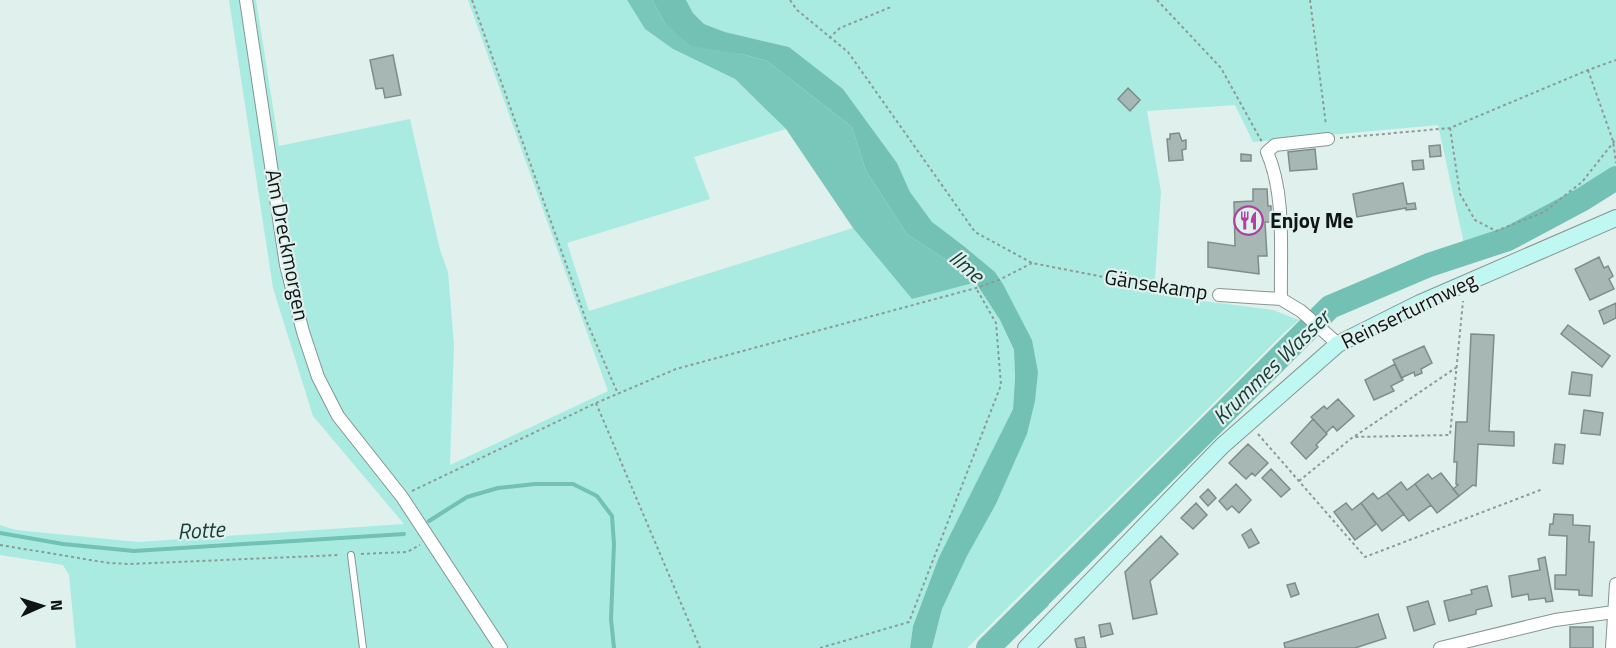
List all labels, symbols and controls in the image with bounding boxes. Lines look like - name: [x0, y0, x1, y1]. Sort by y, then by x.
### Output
- street label: Am Dreckmorgen: [258, 166, 318, 323]
- place label: Enjoy Me: [1270, 204, 1353, 236]
- restaurant icon: Enjoy Me: [1233, 205, 1265, 237]
- water label: Ilme: [942, 241, 994, 292]
- street label: Gänsekamp: [1102, 260, 1210, 308]
- street label: Reinserturmweg: [1335, 263, 1482, 357]
- water label: Krummes Wasser: [1204, 300, 1340, 432]
- water label: Rotte: [177, 512, 227, 548]
- north arrow: [12, 576, 72, 636]
- text: N: [45, 599, 69, 611]

